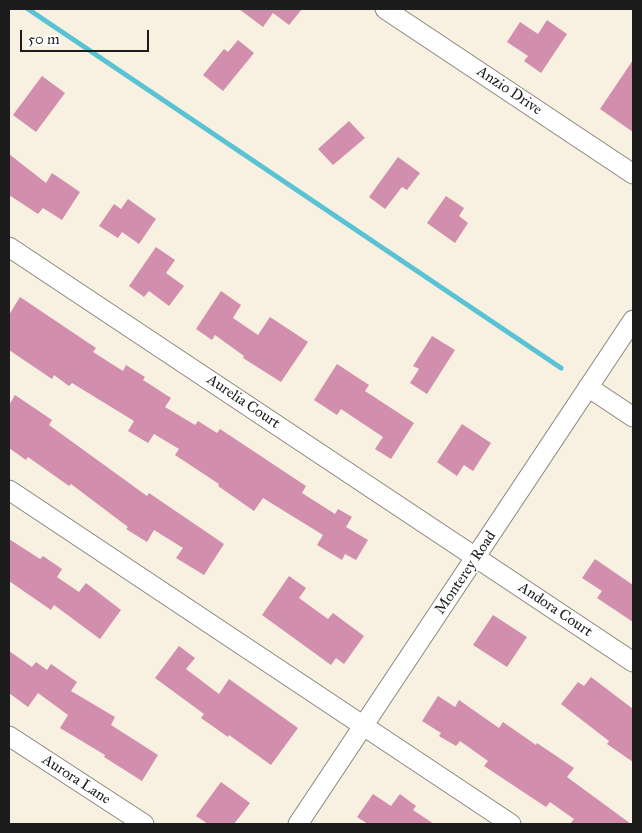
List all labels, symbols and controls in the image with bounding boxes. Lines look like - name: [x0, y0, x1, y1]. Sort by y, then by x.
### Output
- scale bar: [22, 20, 151, 52]
- text: 50 m: [28, 30, 60, 48]
- street label: Anzio Drive: [473, 63, 545, 119]
- street label: Aurelia Court: [203, 371, 283, 433]
- street label: Monterey Road: [432, 528, 500, 618]
- street label: Andora Court: [515, 579, 595, 641]
- street label: Aurora Lane: [38, 751, 114, 809]

